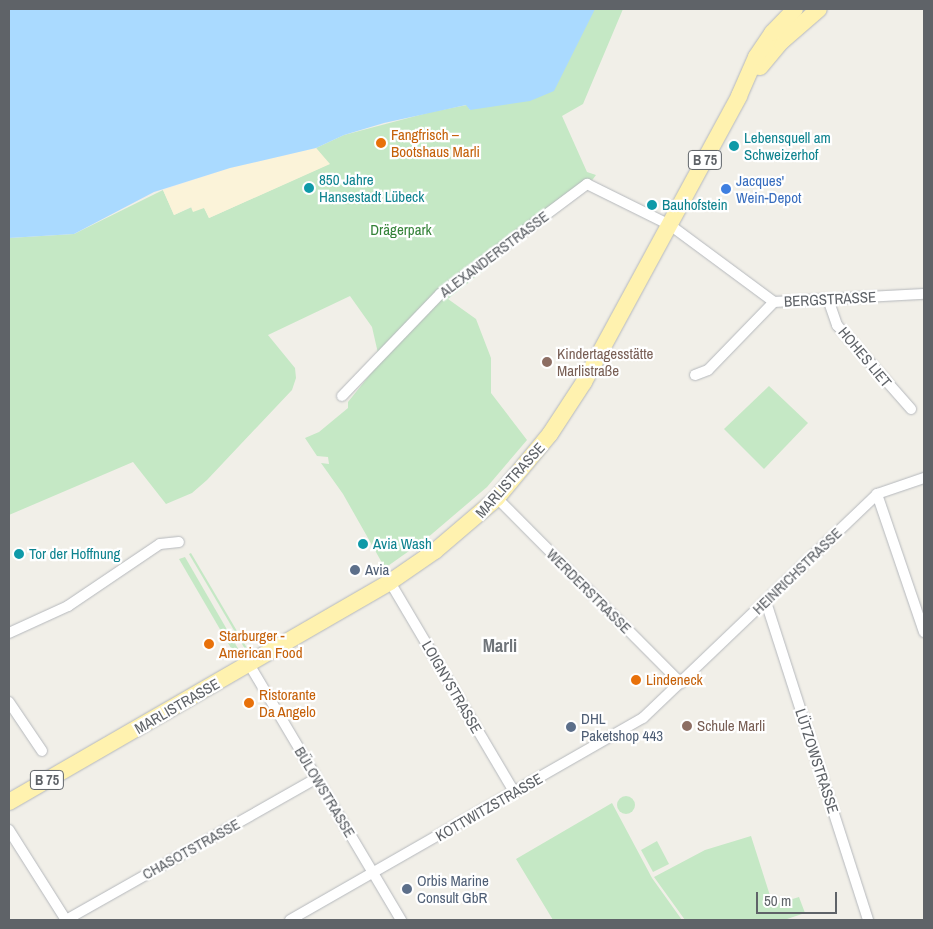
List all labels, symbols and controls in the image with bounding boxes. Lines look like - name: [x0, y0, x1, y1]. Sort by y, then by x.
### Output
- place label: Fangfrisch – Bootshaus Marli: [391, 125, 480, 160]
- place label: Lebensquell am Schweizerhof: [744, 128, 831, 163]
- marker: Fangfrisch – Bootshaus Marli: [375, 137, 387, 149]
- marker: Lebensquell am Schweizerhof: [728, 140, 740, 152]
- road number: B 75: [688, 148, 722, 172]
- place label: 850 Jahre Hansestadt Lübeck: [319, 170, 424, 205]
- place label: Jacques' Wein-Depot: [736, 171, 801, 206]
- marker: 850 Jahre Hansestadt Lübeck: [303, 182, 315, 194]
- marker: Jacques' Wein-Depot: [720, 183, 732, 195]
- place label: Bauhofstein: [662, 196, 728, 214]
- marker: Bauhofstein: [646, 199, 658, 211]
- street label: ALEXANDERSTRASSE: [436, 207, 552, 301]
- park label: Drägerpark: [370, 221, 432, 239]
- street label: BERGSTRASSE: [783, 288, 877, 310]
- street label: HOHES LIET: [835, 323, 895, 391]
- place label: Kindertagesstätte Marlistraße: [557, 344, 653, 379]
- marker: Kindertagesstätte Marlistraße: [541, 356, 553, 368]
- street label: MARLISTRASSE: [472, 439, 548, 521]
- street label: HEINRICHSTRASSE: [749, 524, 845, 618]
- place label: Avia Wash: [373, 535, 432, 553]
- marker: Avia Wash: [357, 538, 369, 550]
- place label: Tor der Hoffnung: [29, 545, 120, 563]
- street label: WERDERSTRASSE: [543, 545, 635, 637]
- marker: Tor der Hoffnung: [13, 548, 25, 560]
- place label: Avia: [365, 561, 389, 579]
- marker: Avia: [349, 564, 361, 576]
- place label: Starburger - American Food: [219, 626, 302, 661]
- district label: Marli: [483, 635, 517, 657]
- marker: Starburger - American Food: [203, 638, 215, 650]
- street label: LOIGNYSTRASSE: [418, 638, 486, 736]
- place label: Lindeneck: [646, 671, 703, 689]
- street label: MARLISTRASSE: [131, 674, 223, 738]
- marker: Lindeneck: [630, 674, 642, 686]
- place label: Ristorante Da Angelo: [259, 685, 316, 720]
- marker: Ristorante Da Angelo: [243, 697, 255, 709]
- street label: LÜTZOWSTRASSE: [792, 706, 842, 816]
- place label: DHL Paketshop 443: [581, 709, 663, 744]
- place label: Schule Marli: [697, 717, 765, 735]
- marker: Schule Marli: [681, 720, 693, 732]
- marker: DHL Paketshop 443: [565, 721, 577, 733]
- street label: BÜLOWSTRASSE: [291, 743, 359, 841]
- road number: B 75: [30, 768, 64, 792]
- street label: KOTTWITZSTRASSE: [432, 769, 546, 845]
- street label: CHASOTSTRASSE: [139, 815, 243, 883]
- place label: Orbis Marine Consult GbR: [417, 871, 489, 906]
- scale bar: [758, 882, 839, 914]
- marker: Orbis Marine Consult GbR: [401, 883, 413, 895]
- text: 50 m: [764, 890, 791, 911]

